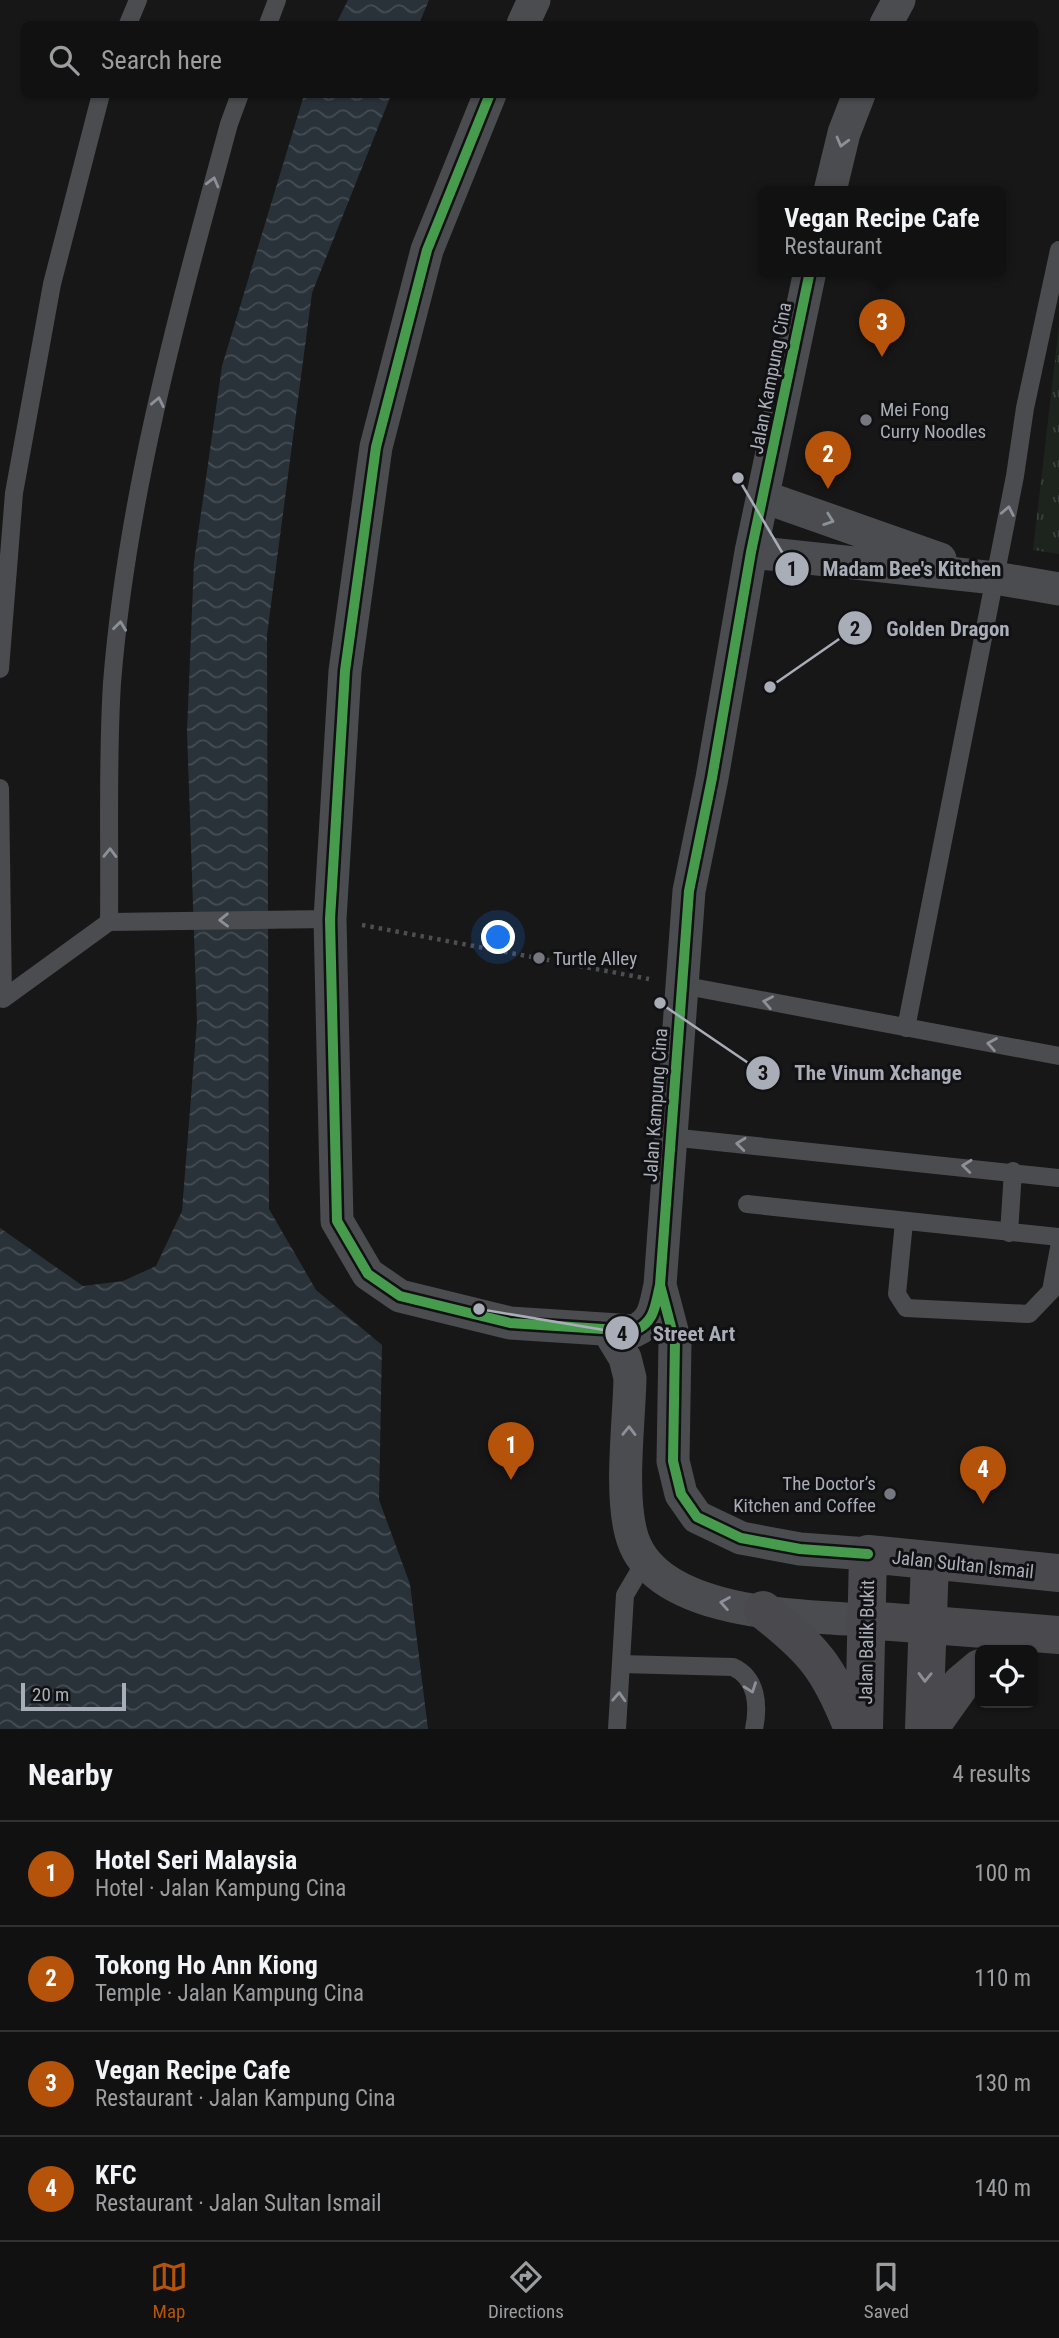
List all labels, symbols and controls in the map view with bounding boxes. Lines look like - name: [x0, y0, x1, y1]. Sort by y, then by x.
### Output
- search box: [21, 21, 1038, 98]
- icon: search: [45, 41, 83, 79]
- text: Search here: [101, 45, 222, 75]
- one-way arrow: [836, 136, 850, 148]
- one-way arrow: [205, 176, 219, 188]
- popup: [758, 186, 1006, 277]
- text: Vegan Recipe Cafe: [784, 203, 980, 233]
- text: Restaurant: [784, 233, 882, 260]
- pin: 3: [859, 299, 905, 357]
- street label: Jalan Kampung Cina: [745, 300, 796, 456]
- one-way arrow: [150, 396, 164, 408]
- place label: Mei Fong Curry Noodles: [880, 398, 986, 443]
- marker: Mei Fong Curry Noodles: [858, 412, 874, 428]
- pin: 2: [805, 431, 851, 489]
- one-way arrow: [1000, 505, 1015, 517]
- one-way arrow: [822, 512, 834, 526]
- callout: Madam Bee's Kitchen: [774, 548, 1016, 590]
- text: 1: [787, 557, 797, 581]
- text: Madam Bee's Kitchen: [823, 557, 1001, 581]
- callout: Golden Dragon: [838, 607, 1024, 649]
- text: 2: [850, 617, 860, 641]
- text: Golden Dragon: [886, 617, 1010, 641]
- one-way arrow: [112, 621, 127, 632]
- one-way arrow: [102, 848, 118, 858]
- one-way arrow: [218, 912, 229, 928]
- your location: [481, 920, 515, 954]
- place label: Turtle Alley: [553, 947, 637, 970]
- marker: Turtle Alley: [531, 950, 547, 966]
- one-way arrow: [762, 995, 774, 1010]
- street label: Jalan Kampung Cina: [639, 1027, 672, 1183]
- one-way arrow: [986, 1037, 998, 1052]
- callout: The Vinum Xchange: [746, 1052, 976, 1094]
- text: 3: [758, 1061, 768, 1085]
- text: The Vinum Xchange: [794, 1061, 962, 1085]
- one-way arrow: [735, 1137, 746, 1152]
- one-way arrow: [961, 1159, 973, 1174]
- callout: Street Art: [604, 1312, 750, 1354]
- text: 4: [617, 1322, 627, 1346]
- text: Street Art: [653, 1322, 735, 1346]
- pin: 1: [488, 1422, 534, 1480]
- one-way arrow: [621, 1425, 637, 1436]
- pin: 4: [960, 1446, 1006, 1504]
- place label: The Doctor’s Kitchen and Coffee: [733, 1472, 876, 1517]
- marker: The Doctor’s Kitchen and Coffee: [882, 1486, 898, 1502]
- street label: Jalan Sultan Ismail: [891, 1546, 1035, 1583]
- street label: Jalan Balik Bukit: [854, 1580, 879, 1704]
- one-way arrow: [719, 1596, 731, 1611]
- map controls: [975, 1645, 1038, 1708]
- button: locate: [975, 1645, 1038, 1708]
- one-way arrow: [917, 1672, 933, 1682]
- scale bar: [21, 1680, 126, 1712]
- one-way arrow: [743, 1681, 757, 1693]
- text: 20 m: [32, 1683, 69, 1706]
- one-way arrow: [611, 1691, 626, 1702]
- text: Nearby: [28, 1757, 113, 1792]
- text: 4 results: [953, 1761, 1031, 1788]
- text: Hotel Seri Malaysia: [95, 1845, 297, 1875]
- text: 1: [45, 1860, 57, 1887]
- text: 100 m: [974, 1860, 1031, 1887]
- text: Hotel · Jalan Kampung Cina: [95, 1875, 346, 1902]
- text: Tokong Ho Ann Kiong: [95, 1950, 318, 1980]
- text: 2: [45, 1965, 57, 1992]
- text: 110 m: [974, 1965, 1031, 1992]
- text: Temple · Jalan Kampung Cina: [95, 1980, 364, 2007]
- text: Vegan Recipe Cafe: [95, 2055, 290, 2085]
- text: 3: [45, 2070, 57, 2097]
- text: 130 m: [974, 2070, 1031, 2097]
- text: Restaurant · Jalan Kampung Cina: [95, 2085, 396, 2112]
- text: KFC: [95, 2160, 137, 2190]
- text: 4: [45, 2175, 57, 2202]
- text: 140 m: [974, 2175, 1031, 2202]
- text: Restaurant · Jalan Sultan Ismail: [95, 2190, 382, 2217]
- tab: Map: [150, 2258, 188, 2323]
- tab: Directions: [488, 2258, 564, 2323]
- tab: Saved: [864, 2258, 909, 2323]

